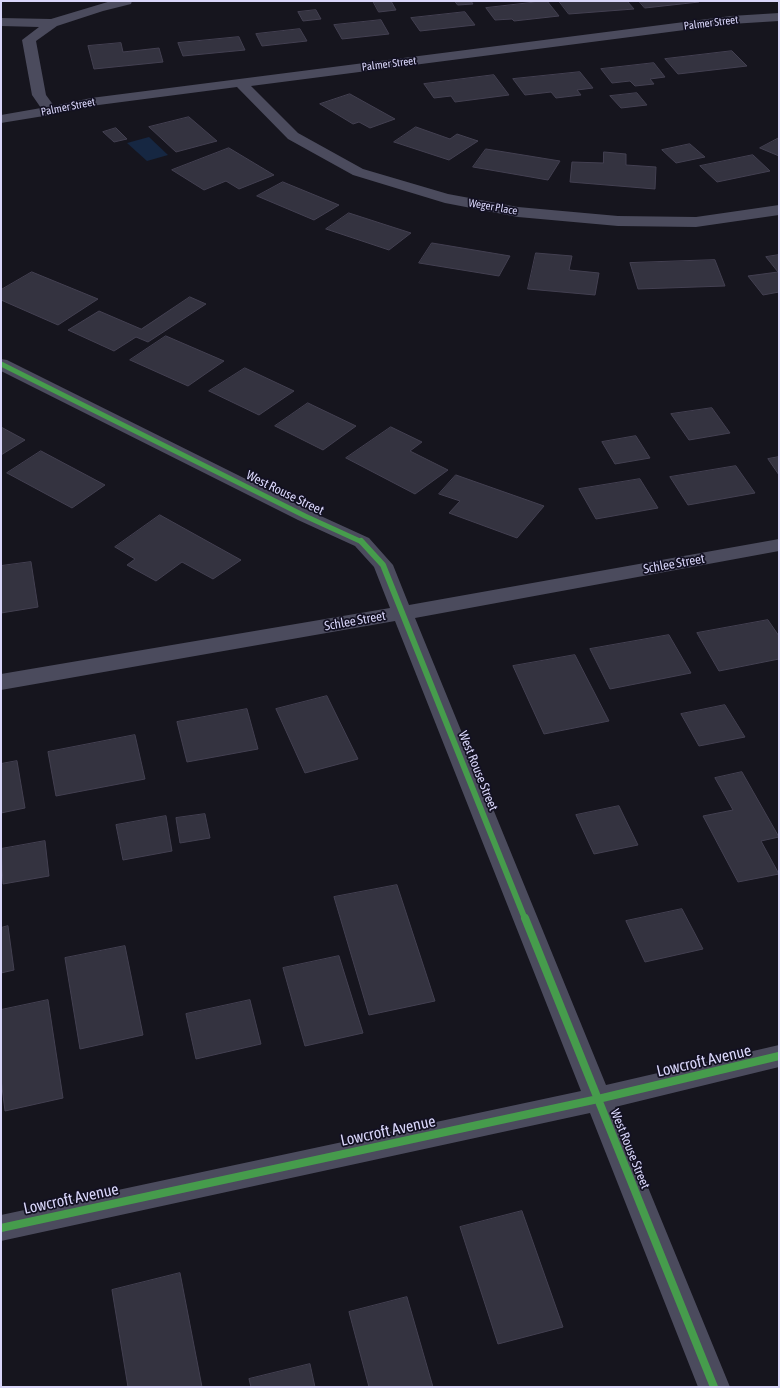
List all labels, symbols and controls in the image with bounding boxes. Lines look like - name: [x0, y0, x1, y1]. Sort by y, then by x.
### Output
- street label: Palmer Street: [683, 13, 739, 33]
- street label: Palmer Street: [361, 54, 417, 74]
- street label: Palmer Street: [40, 95, 96, 119]
- street label: Weger Place: [468, 196, 518, 218]
- street label: West Rouse Street: [244, 467, 326, 519]
- street label: Schlee Street: [642, 551, 706, 577]
- street label: Schlee Street: [323, 608, 387, 634]
- street label: West Rouse Street: [455, 729, 501, 813]
- street label: Lowcroft Avenue: [655, 1041, 753, 1081]
- street label: West Rouse Street: [607, 1107, 653, 1191]
- street label: Lowcroft Avenue: [339, 1112, 437, 1150]
- street label: Lowcroft Avenue: [22, 1180, 120, 1218]

